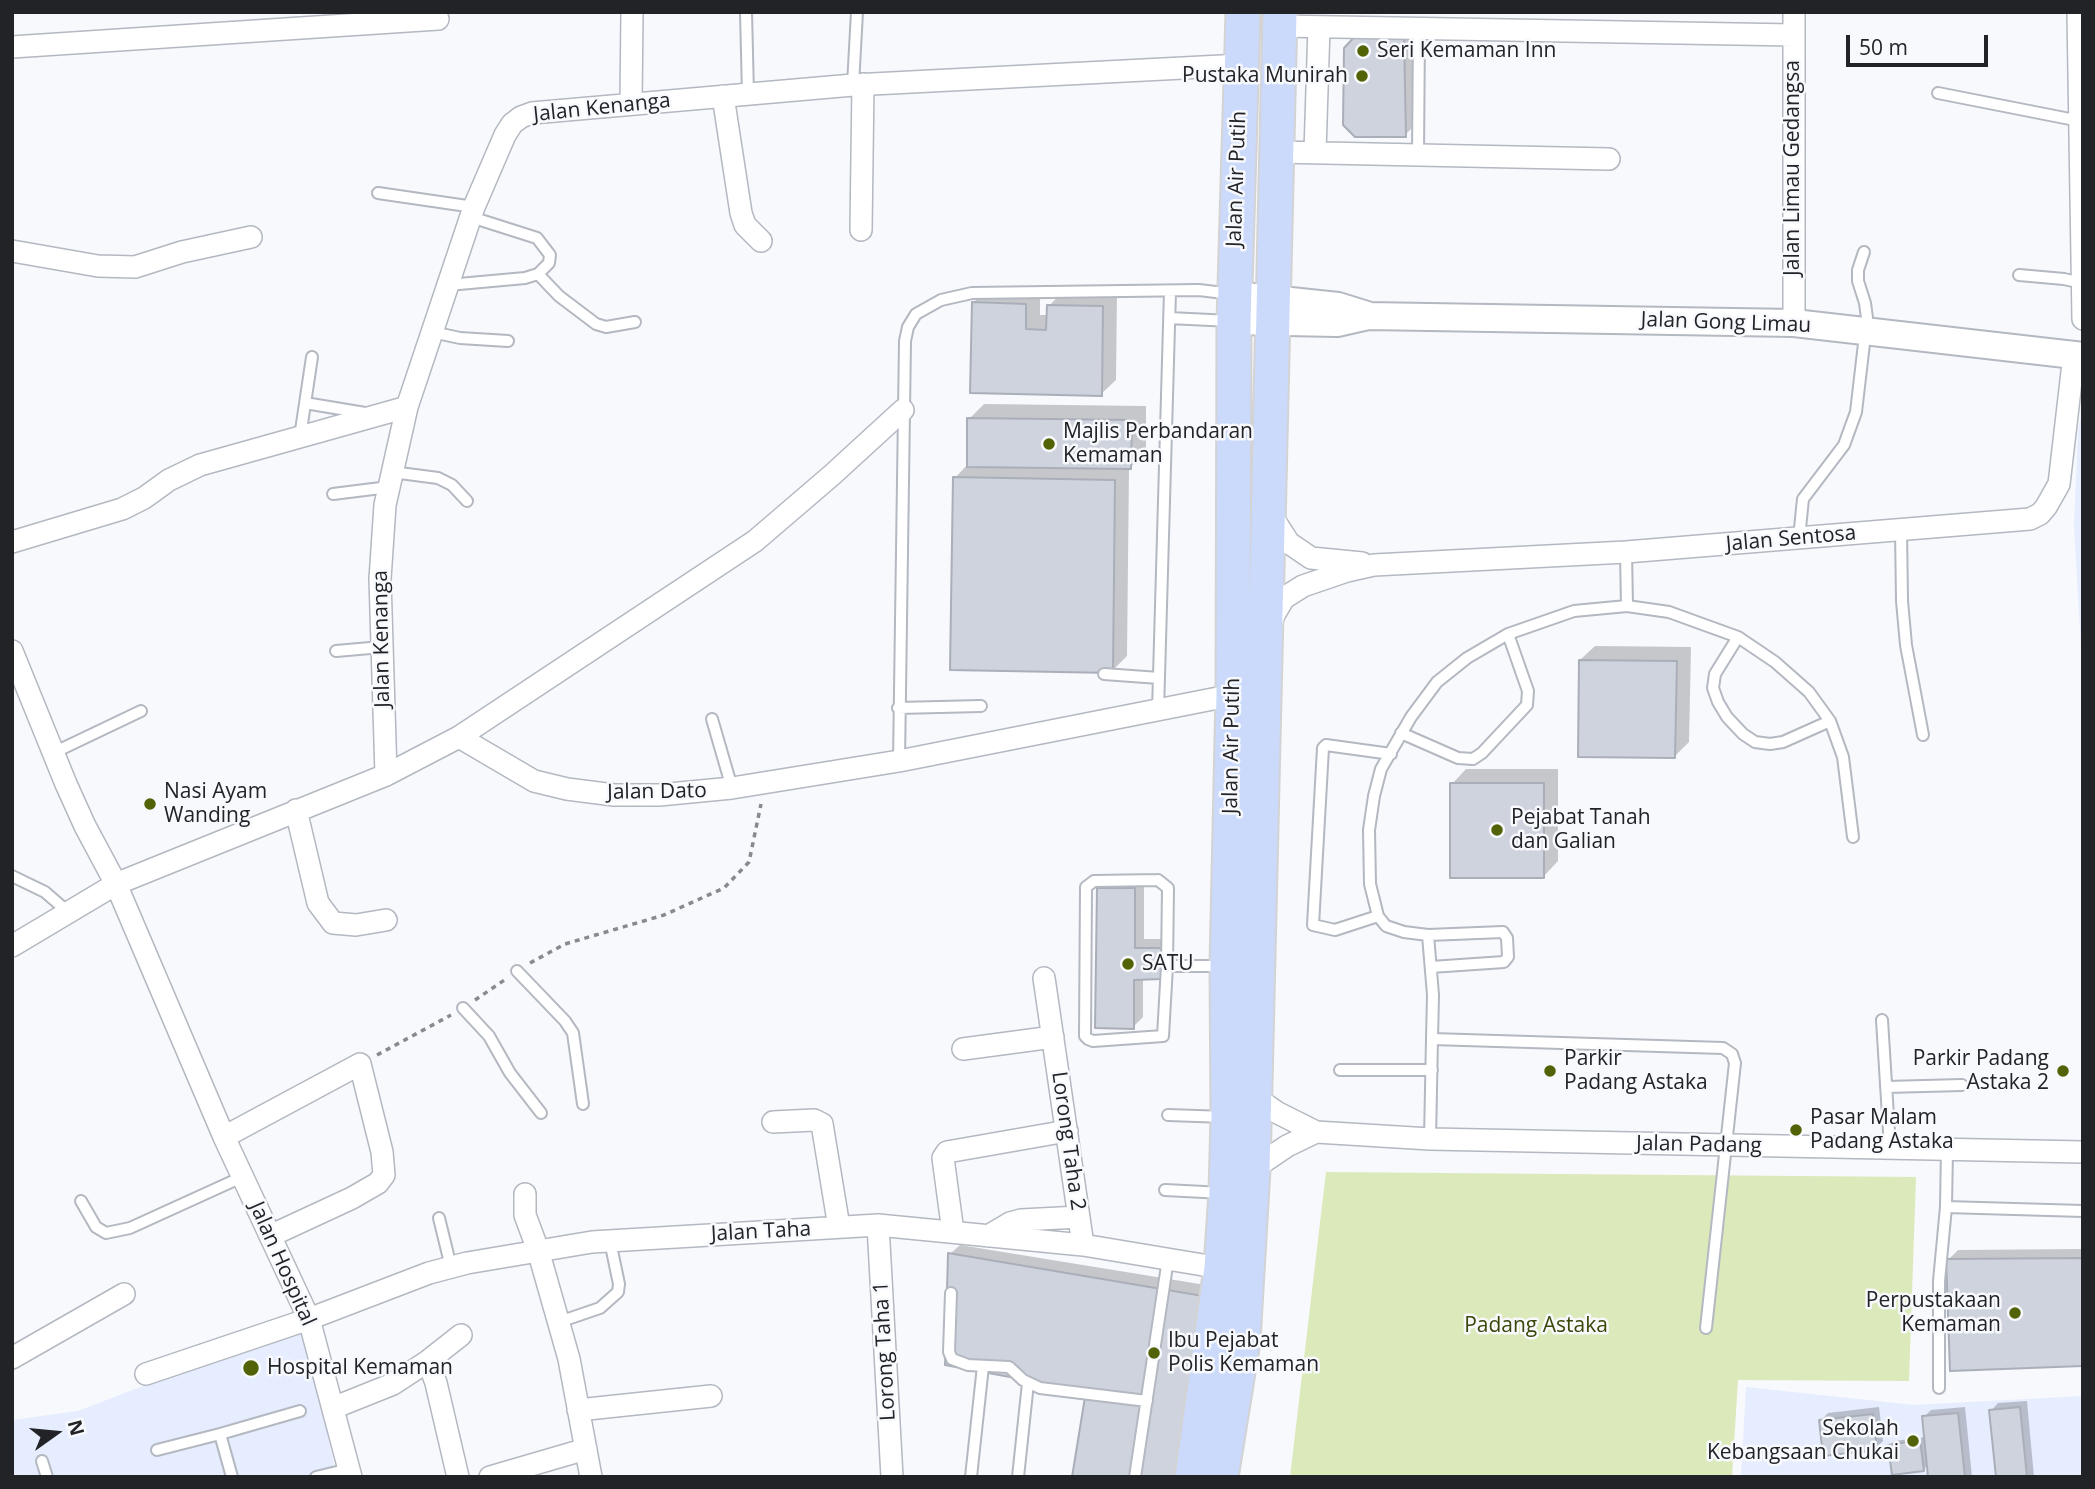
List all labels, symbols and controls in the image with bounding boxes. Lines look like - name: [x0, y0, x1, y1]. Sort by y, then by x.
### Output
- scale bar: [1850, 21, 1992, 65]
- text: 50 m: [1859, 33, 1908, 61]
- place label: Seri Kemaman Inn: [1377, 38, 1556, 64]
- marker: Seri Kemaman Inn: [1355, 43, 1371, 59]
- street label: Jalan Limau Gedangsa: [1780, 60, 1806, 276]
- place label: Pustaka Munirah: [1182, 63, 1348, 89]
- marker: Pustaka Munirah: [1354, 68, 1370, 84]
- street label: Jalan Kenanga: [532, 88, 672, 128]
- street label: Jalan Air Putih: [1222, 110, 1252, 248]
- street label: Jalan Gong Limau: [1640, 307, 1812, 339]
- place label: Majlis Perbandaran Kemaman: [1063, 419, 1253, 469]
- marker: Majlis Perbandaran Kemaman: [1041, 436, 1057, 452]
- street label: Jalan Sentosa: [1725, 521, 1857, 557]
- street label: Jalan Kenanga: [368, 570, 396, 708]
- street label: Jalan Air Putih: [1218, 678, 1246, 814]
- place label: Nasi Ayam Wanding: [164, 779, 267, 829]
- street label: Jalan Dato: [607, 779, 707, 805]
- marker: Nasi Ayam Wanding: [142, 796, 158, 812]
- place label: Pejabat Tanah dan Galian: [1511, 805, 1651, 855]
- marker: Pejabat Tanah dan Galian: [1489, 822, 1505, 838]
- place label: SATU: [1142, 951, 1194, 977]
- marker: SATU: [1120, 956, 1136, 972]
- place label: Parkir Padang Astaka: [1564, 1046, 1708, 1096]
- place label: Parkir Padang Astaka 2: [1913, 1046, 2049, 1096]
- marker: Parkir Padang Astaka: [1542, 1063, 1558, 1079]
- marker: Parkir Padang Astaka 2: [2055, 1063, 2071, 1079]
- street label: Lorong Taha 2: [1046, 1070, 1090, 1212]
- place label: Pasar Malam Padang Astaka: [1810, 1105, 1954, 1155]
- marker: Pasar Malam Padang Astaka: [1788, 1122, 1804, 1138]
- street label: Jalan Padang: [1636, 1131, 1762, 1159]
- street label: Jalan Hospital: [243, 1198, 321, 1330]
- street label: Jalan Taha: [710, 1217, 812, 1247]
- street label: Lorong Taha 1: [869, 1281, 901, 1421]
- place label: Perpustakaan Kemaman: [1866, 1288, 2001, 1338]
- marker: Perpustakaan Kemaman: [2007, 1305, 2023, 1321]
- park label: Padang Astaka: [1464, 1313, 1608, 1339]
- place label: Ibu Pejabat Polis Kemaman: [1168, 1328, 1319, 1378]
- marker: Ibu Pejabat Polis Kemaman: [1146, 1345, 1162, 1361]
- place label: Hospital Kemaman: [267, 1355, 453, 1381]
- marker: Hospital Kemaman: [241, 1358, 261, 1378]
- north arrow: [21, 1398, 91, 1468]
- place label: Sekolah Kebangsaan Chukai: [1707, 1416, 1899, 1466]
- text: N: [62, 1417, 91, 1438]
- marker: Sekolah Kebangsaan Chukai: [1905, 1433, 1921, 1449]

